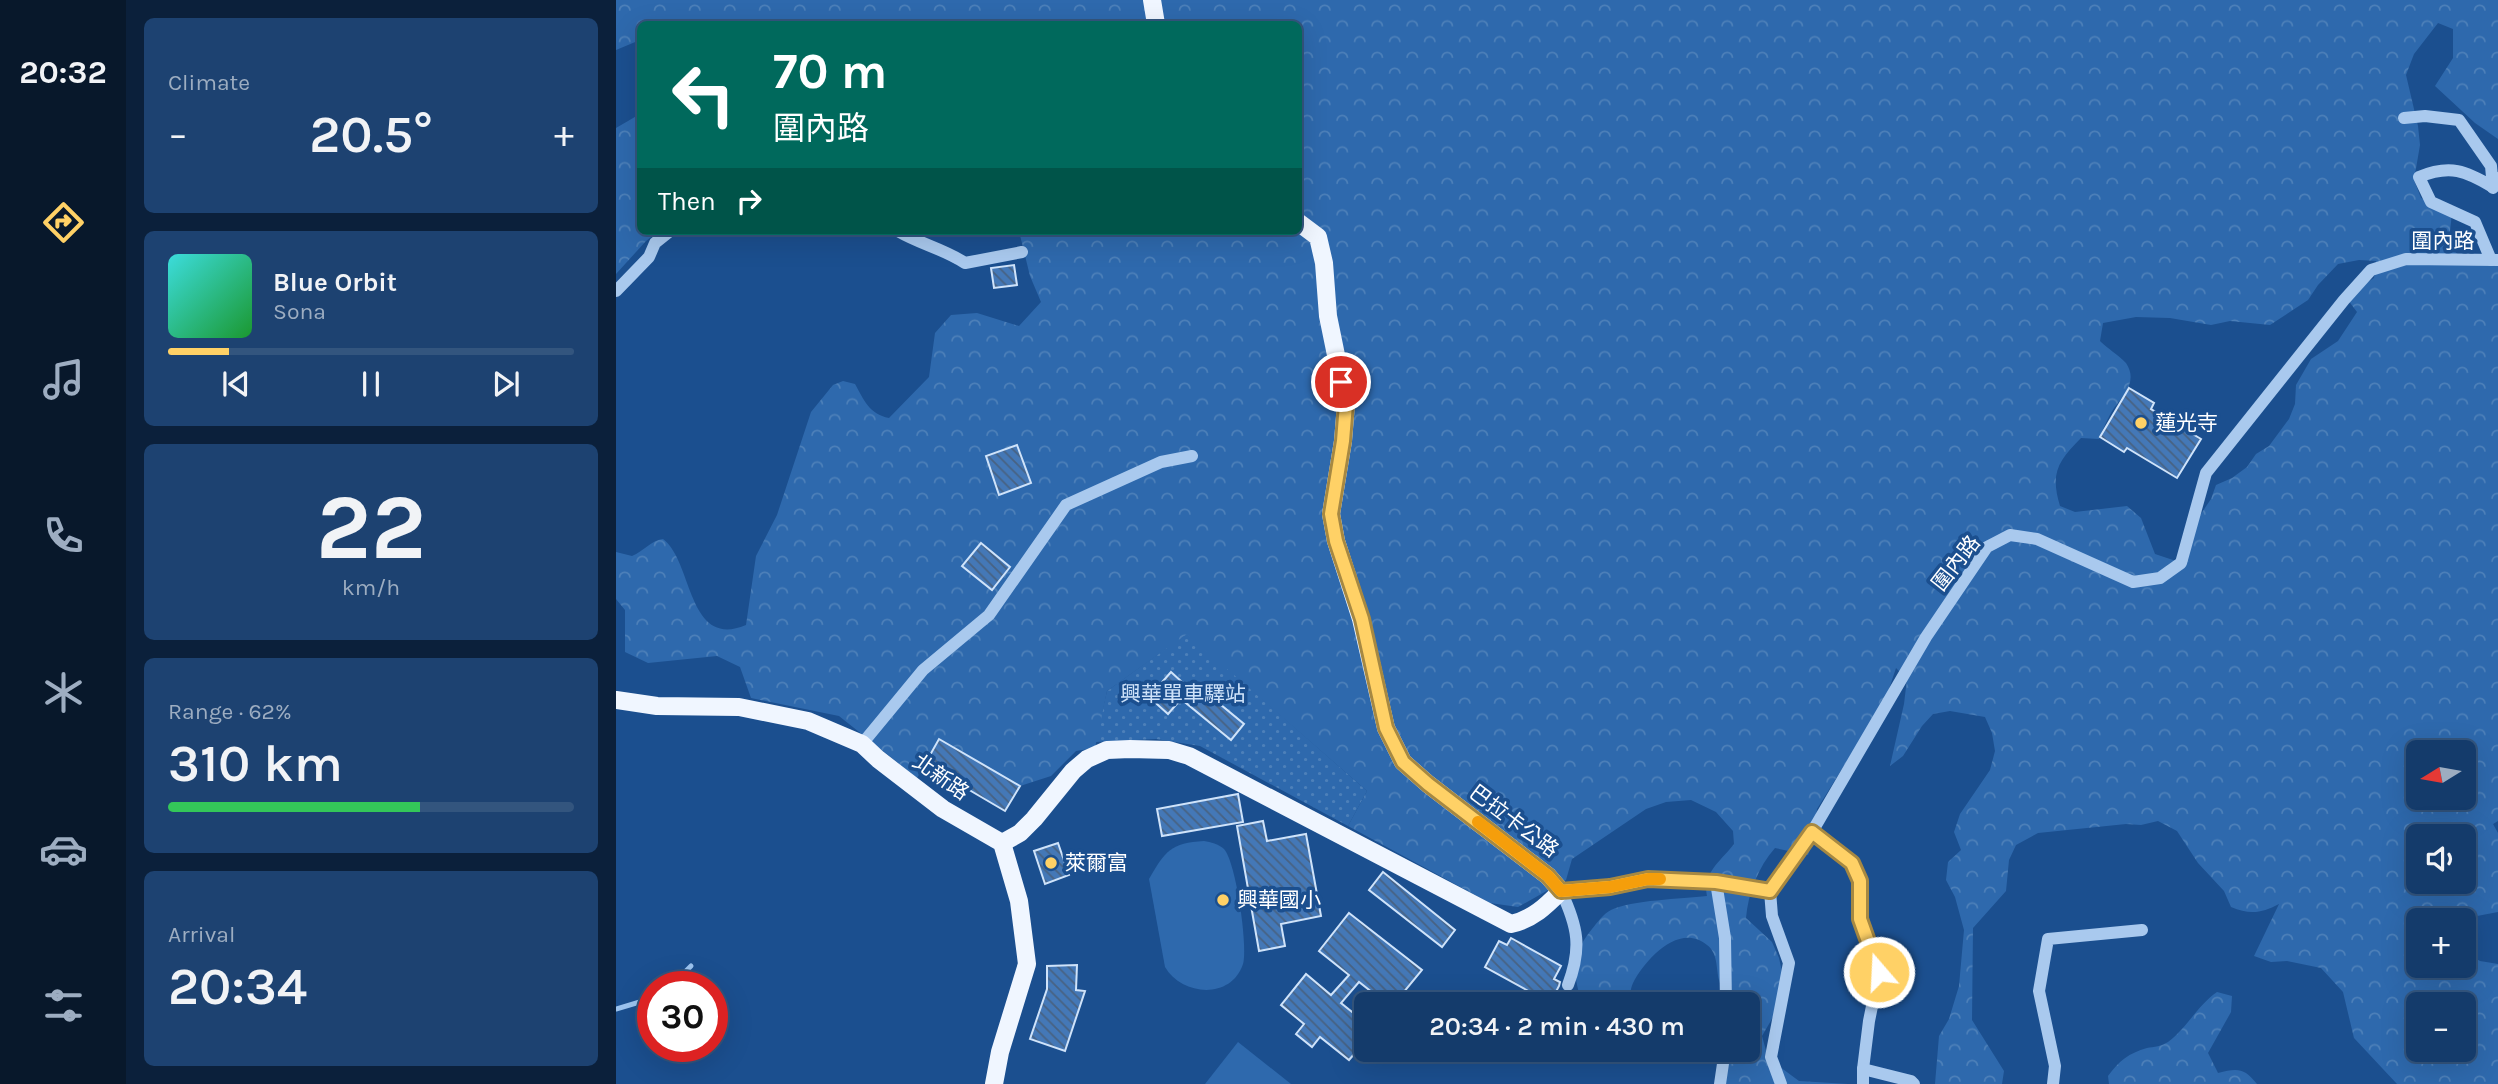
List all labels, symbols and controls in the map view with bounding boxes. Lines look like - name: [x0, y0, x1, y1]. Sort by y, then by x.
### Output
- text: 70 m: [773, 43, 887, 100]
- icon: left: [658, 49, 749, 140]
- text: 20:32: [19, 54, 107, 91]
- text: Climate: [168, 69, 250, 96]
- text: 20.5°: [309, 104, 433, 165]
- text: 圍內路: [773, 110, 869, 147]
- text: −: [168, 112, 188, 157]
- text: +: [554, 112, 574, 157]
- icon: right: [730, 182, 768, 220]
- text: Then: [658, 186, 716, 217]
- icon: directions: [39, 198, 88, 247]
- street label: 圍內路: [2412, 229, 2475, 253]
- text: Blue Orbit: [273, 267, 397, 298]
- text: Sona: [273, 298, 326, 325]
- pin: [1311, 352, 1371, 412]
- icon: music: [39, 355, 88, 404]
- icon: arrive: [1322, 363, 1360, 401]
- icon: previous: [217, 365, 255, 403]
- icon: pause: [352, 365, 390, 403]
- icon: next: [487, 365, 525, 403]
- place label: 蓮光寺: [2155, 411, 2218, 435]
- marker: 蓮光寺: [2133, 415, 2149, 431]
- text: 22: [316, 475, 426, 581]
- icon: phone: [39, 511, 88, 560]
- street label: 圍內路: [1927, 531, 1985, 595]
- text: km/h: [342, 574, 400, 601]
- icon: climate: [39, 668, 88, 717]
- park label: 興華單車驛站: [1120, 682, 1246, 706]
- text: Range · 62%: [168, 698, 292, 725]
- text: 310 km: [168, 733, 343, 794]
- north arrow: [2406, 740, 2476, 810]
- map controls: [2406, 740, 2476, 1062]
- street label: 北新路: [908, 749, 974, 805]
- street label: 巴拉卡公路: [1465, 780, 1563, 862]
- button: sound: [2406, 824, 2476, 894]
- icon: car: [39, 825, 88, 874]
- place label: 萊爾富: [1065, 851, 1128, 875]
- marker: 萊爾富: [1043, 855, 1059, 871]
- place label: 興華國小: [1237, 888, 1321, 912]
- marker: 興華國小: [1215, 892, 1231, 908]
- button: +: [2406, 908, 2476, 978]
- text: Arrival: [168, 921, 235, 948]
- position arrow: [1842, 935, 1916, 1009]
- text: 20:34: [168, 956, 307, 1017]
- speed limit sign: 30: [637, 971, 728, 1062]
- icon: filters: [39, 981, 88, 1030]
- button: −: [2406, 992, 2476, 1062]
- text: 20:34 · 2 min · 430 m: [1429, 1011, 1685, 1042]

